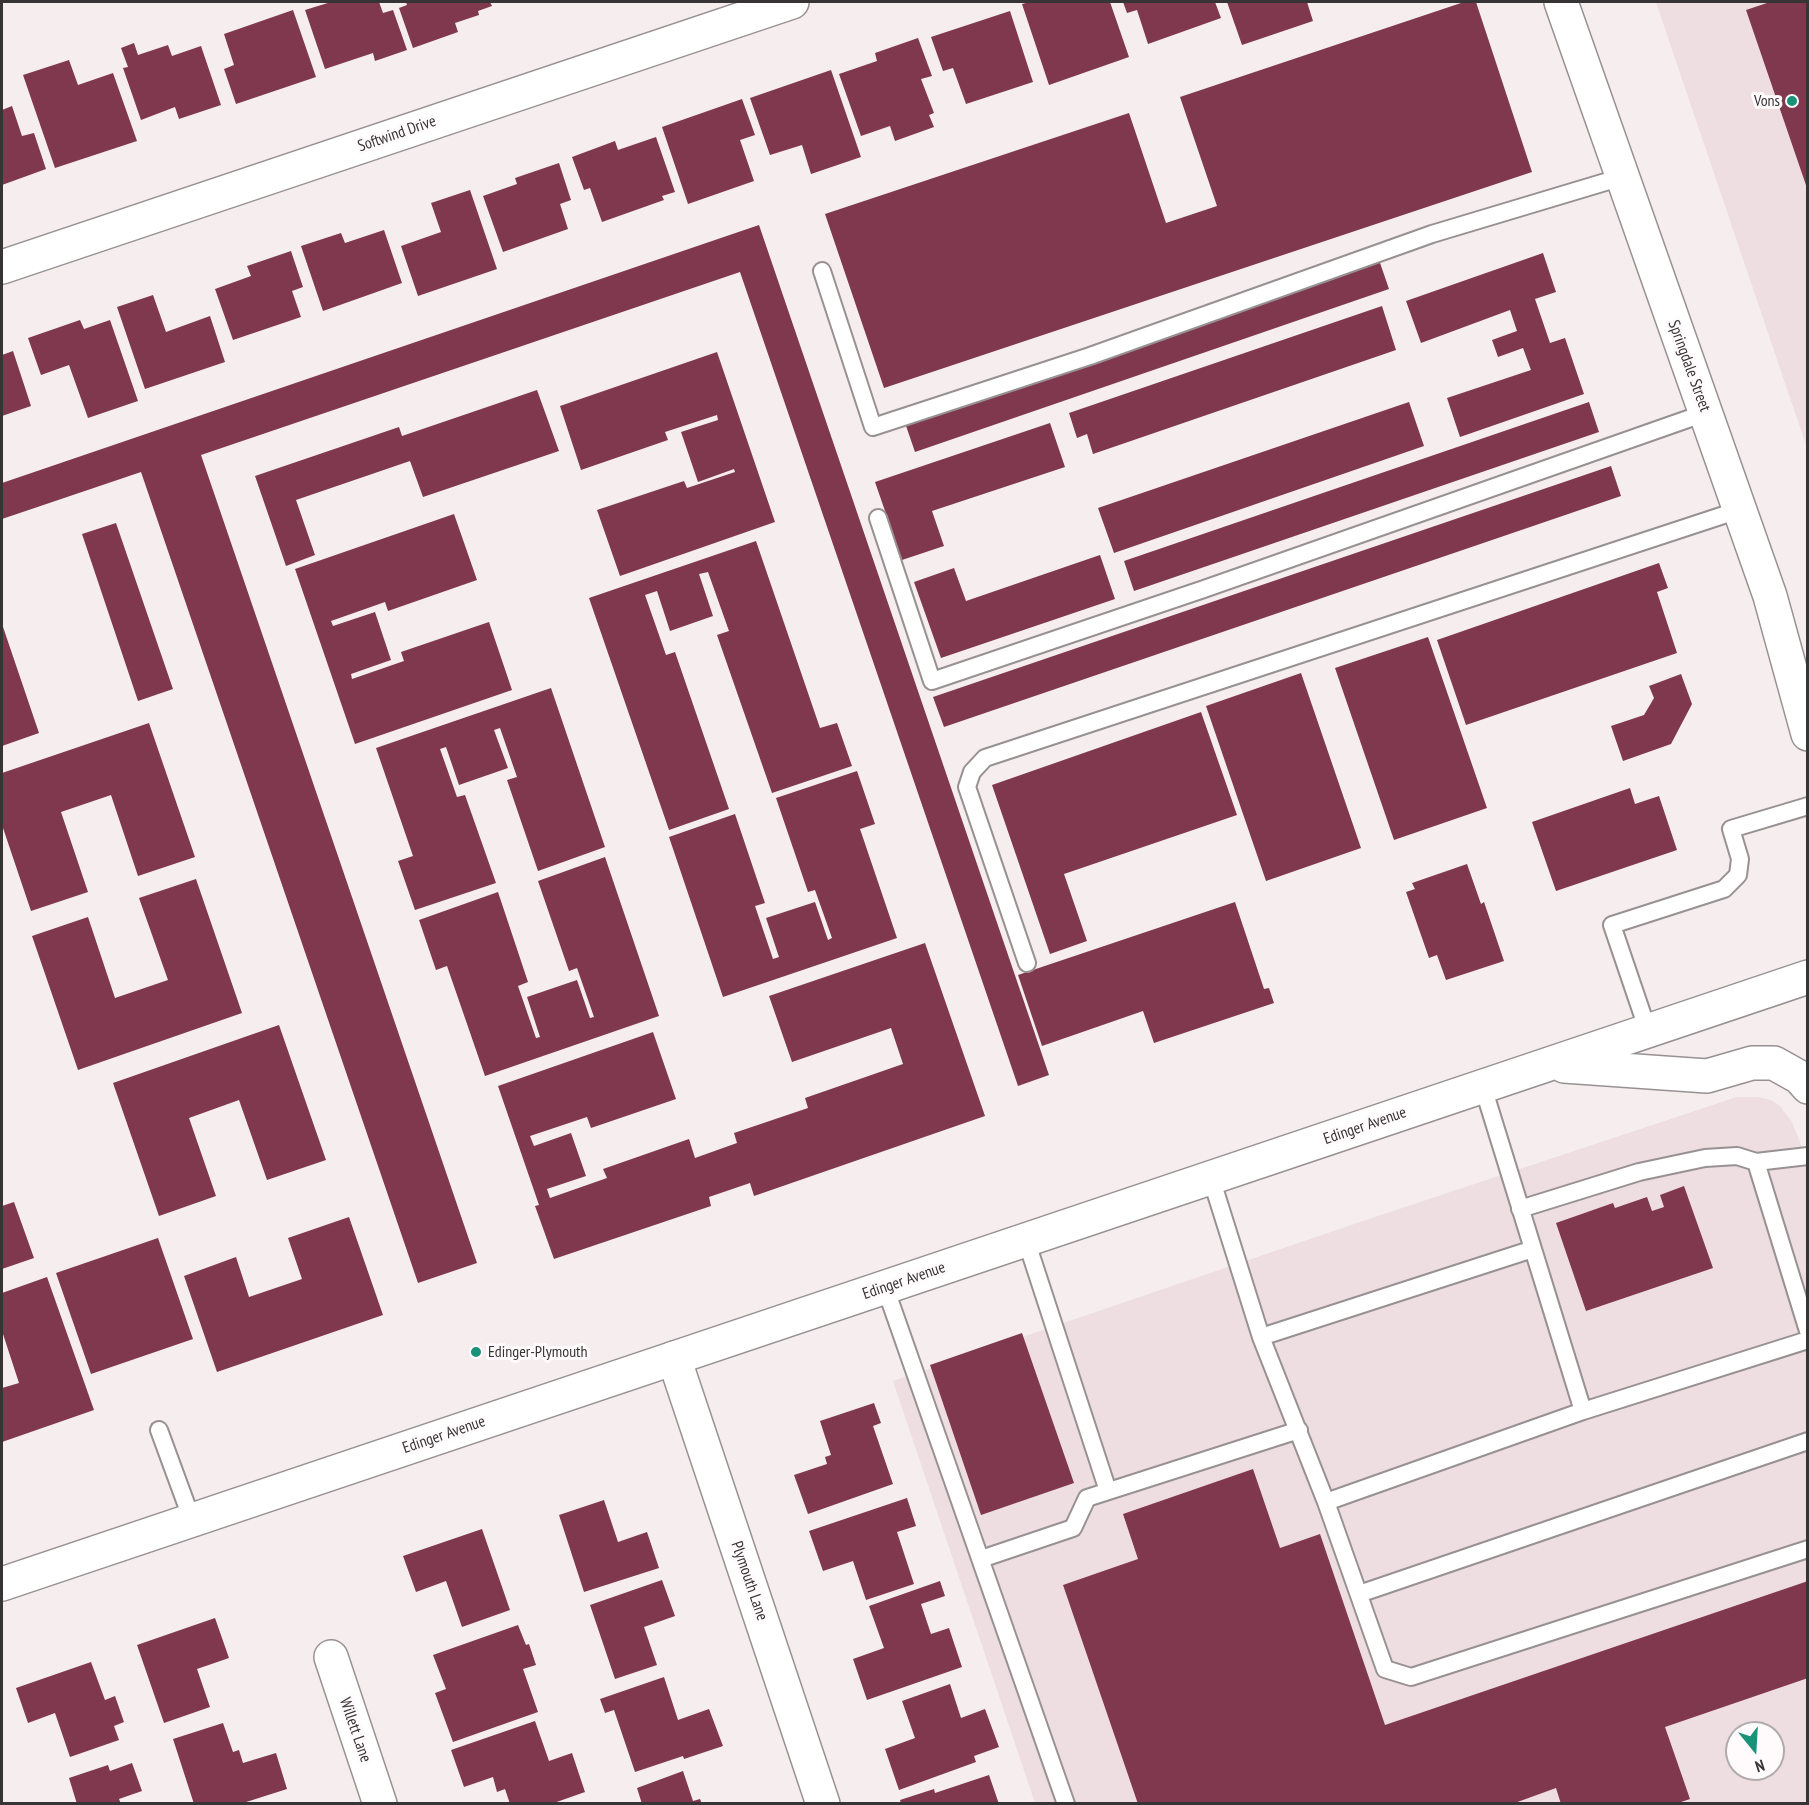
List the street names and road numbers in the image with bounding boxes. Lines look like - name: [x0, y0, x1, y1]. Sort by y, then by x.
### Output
- street label: Softwind Drive: [355, 112, 439, 156]
- street label: Springdale Street: [1664, 318, 1714, 414]
- street label: Edinger Avenue: [1321, 1103, 1409, 1149]
- street label: Edinger Avenue: [860, 1258, 948, 1304]
- street label: Edinger Avenue: [400, 1412, 488, 1458]
- street label: Plymouth Lane: [726, 1539, 772, 1623]
- street label: Willett Lane: [335, 1695, 375, 1765]

